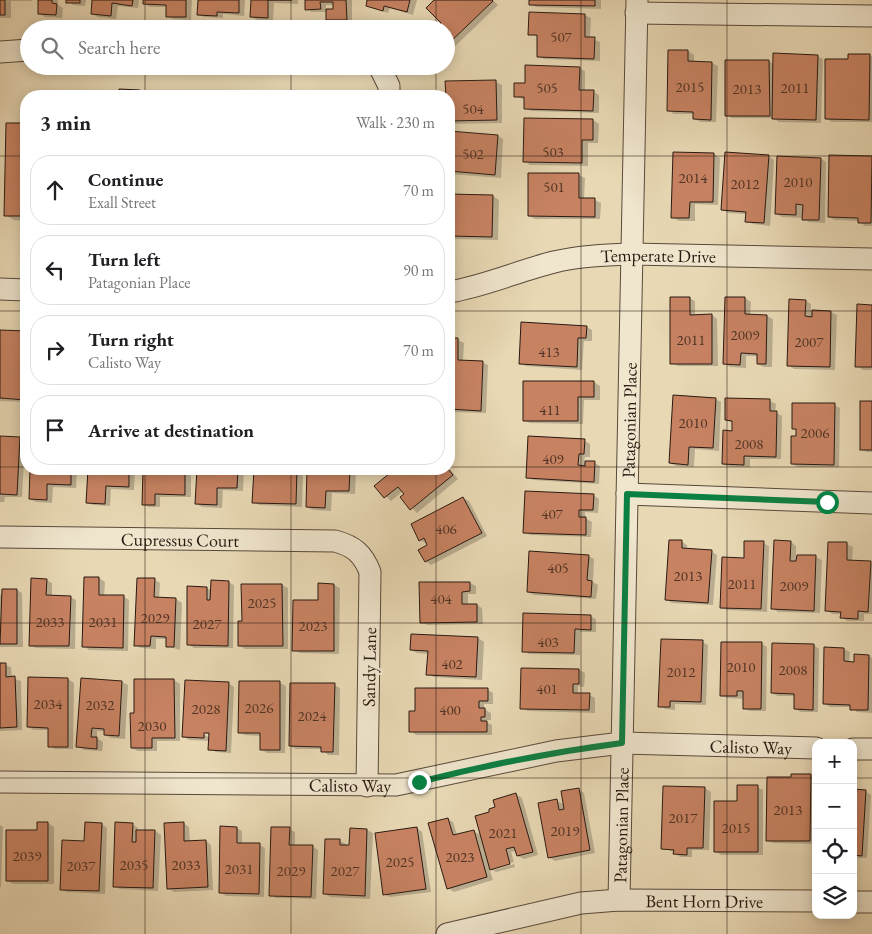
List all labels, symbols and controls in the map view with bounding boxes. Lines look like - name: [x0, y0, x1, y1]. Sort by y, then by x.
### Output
- search box: [20, 20, 455, 75]
- house number: 507: [550, 27, 573, 46]
- icon: search: [38, 34, 66, 62]
- text: Search here: [78, 35, 160, 60]
- house number: 2015: [676, 77, 704, 96]
- house number: 505: [536, 78, 558, 97]
- house number: 2011: [781, 78, 809, 97]
- house number: 2013: [733, 79, 761, 98]
- house number: 504: [462, 99, 485, 118]
- text: 3 min: [40, 109, 91, 136]
- text: Walk · 230 m: [356, 112, 435, 133]
- house number: 503: [542, 142, 564, 161]
- house number: 502: [462, 144, 485, 163]
- text: Continue: [88, 167, 163, 192]
- house number: 2014: [679, 168, 708, 187]
- house number: 2010: [784, 172, 812, 191]
- house number: 2012: [731, 174, 760, 193]
- icon: ahead: [41, 176, 69, 204]
- house number: 501: [543, 177, 565, 196]
- text: 70 m: [403, 180, 434, 201]
- text: Exall Street: [88, 192, 156, 213]
- street label: Temperate Drive: [600, 242, 716, 267]
- text: Turn left: [88, 247, 160, 272]
- icon: left: [41, 256, 69, 284]
- text: 90 m: [403, 260, 434, 281]
- text: Patagonian Place: [88, 272, 191, 293]
- house number: 2009: [731, 325, 759, 344]
- text: Turn right: [88, 327, 174, 352]
- house number: 2011: [677, 330, 705, 349]
- house number: 2007: [795, 332, 824, 351]
- icon: right: [41, 336, 69, 364]
- text: 70 m: [403, 340, 434, 361]
- house number: 413: [538, 342, 560, 361]
- text: Calisto Way: [88, 352, 161, 373]
- street label: Patagonian Place: [616, 362, 641, 478]
- house number: 411: [539, 400, 561, 419]
- house number: 2010: [679, 413, 707, 432]
- icon: arrive: [41, 416, 69, 444]
- text: Arrive at destination: [88, 418, 254, 443]
- house number: 2006: [801, 423, 829, 442]
- house number: 2008: [735, 434, 763, 453]
- house number: 409: [542, 449, 564, 468]
- route start: [816, 491, 839, 514]
- house number: 407: [541, 504, 564, 523]
- house number: 406: [435, 519, 457, 538]
- street label: Cupressus Court: [121, 527, 240, 551]
- house number: 405: [547, 558, 569, 577]
- house number: 2013: [674, 566, 702, 585]
- house number: 2011: [728, 574, 756, 593]
- house number: 2009: [780, 576, 808, 595]
- house number: 404: [430, 589, 453, 608]
- house number: 2025: [248, 593, 276, 612]
- house number: 2029: [141, 608, 169, 627]
- house number: 2033: [36, 612, 64, 631]
- house number: 2031: [89, 612, 117, 631]
- house number: 2027: [193, 614, 222, 633]
- house number: 2023: [299, 616, 327, 635]
- street label: Sandy Lane: [357, 627, 381, 707]
- house number: 403: [537, 632, 559, 651]
- house number: 402: [441, 654, 464, 673]
- house number: 2010: [727, 657, 755, 676]
- house number: 2008: [779, 660, 807, 679]
- house number: 2012: [667, 662, 696, 681]
- house number: 401: [536, 679, 558, 698]
- house number: 2034: [34, 694, 63, 713]
- house number: 2032: [86, 695, 115, 714]
- house number: 2026: [245, 698, 273, 717]
- house number: 2028: [192, 699, 220, 718]
- house number: 400: [439, 700, 461, 719]
- house number: 2024: [298, 706, 327, 725]
- house number: 2030: [138, 716, 166, 735]
- street label: Calisto Way: [709, 734, 792, 759]
- map controls: [812, 739, 857, 919]
- button: +: [812, 739, 857, 784]
- street label: Patagonian Place: [608, 767, 633, 883]
- route end: [408, 771, 431, 794]
- street label: Calisto Way: [309, 773, 391, 796]
- button: −: [812, 784, 857, 829]
- house number: 2013: [774, 800, 802, 819]
- house number: 2017: [669, 808, 698, 827]
- house number: 2015: [722, 818, 750, 837]
- house number: 2019: [551, 821, 579, 840]
- house number: 2021: [489, 823, 517, 842]
- button: locate: [812, 829, 857, 874]
- house number: 2039: [13, 846, 41, 865]
- house number: 2023: [446, 847, 474, 866]
- house number: 2025: [386, 852, 414, 871]
- house number: 2035: [120, 855, 148, 874]
- house number: 2033: [172, 855, 200, 874]
- house number: 2037: [67, 856, 96, 875]
- house number: 2031: [225, 859, 253, 878]
- house number: 2029: [277, 861, 305, 880]
- house number: 2027: [331, 861, 360, 880]
- button: layers: [812, 874, 857, 919]
- street label: Bent Horn Drive: [646, 889, 763, 912]

